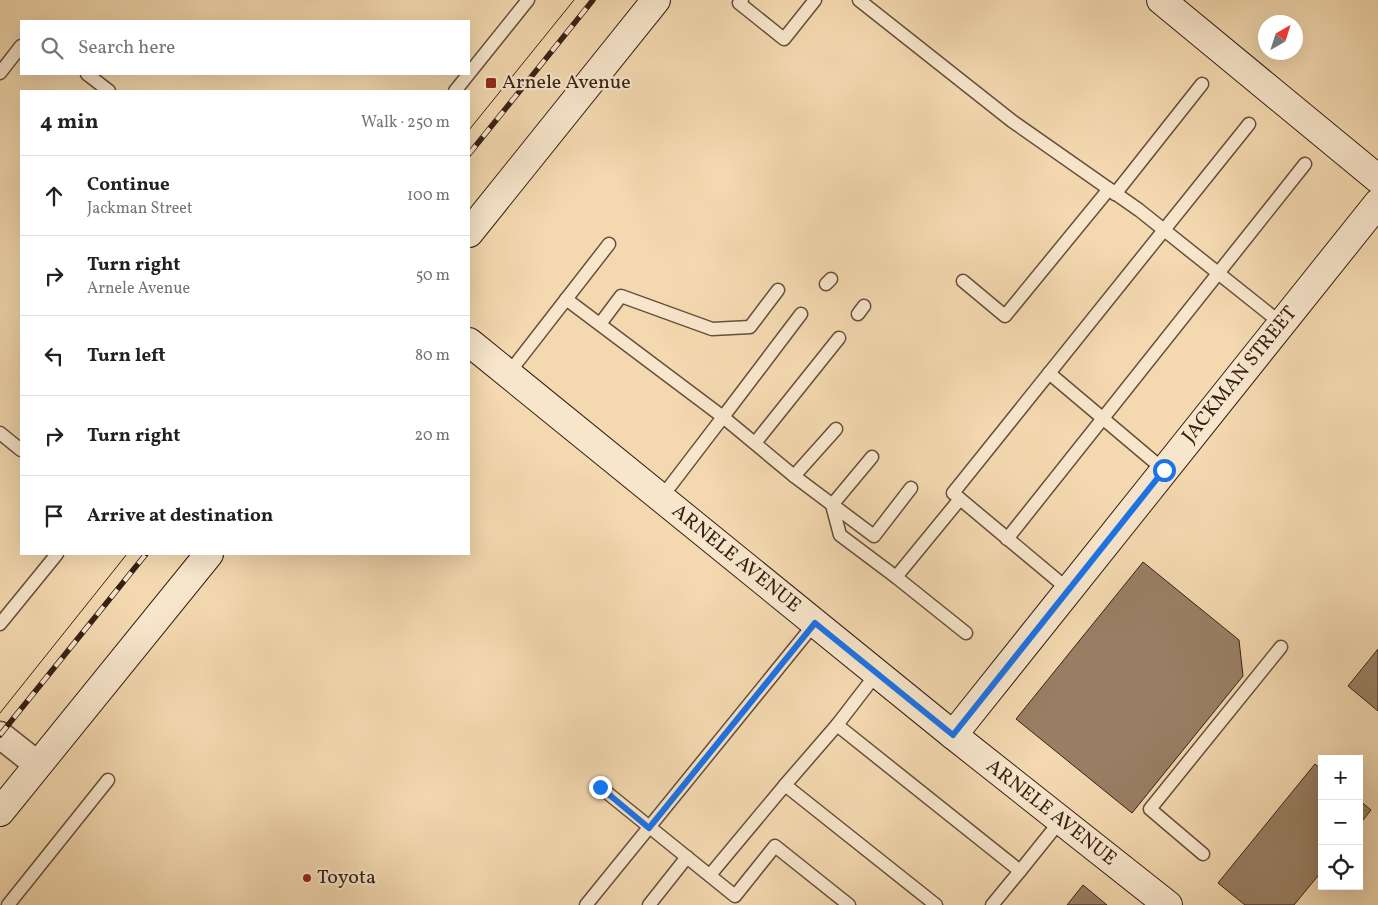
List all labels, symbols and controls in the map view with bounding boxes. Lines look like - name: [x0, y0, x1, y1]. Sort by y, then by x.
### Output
- north arrow: [1258, 15, 1303, 60]
- search box: [20, 20, 470, 75]
- icon: search: [38, 34, 66, 62]
- text: Search here: [78, 35, 175, 61]
- place label: Arnele Avenue: [502, 69, 631, 97]
- marker: Arnele Avenue: [484, 76, 498, 90]
- text: 4 min: [40, 108, 99, 137]
- text: Walk · 250 m: [361, 112, 450, 134]
- text: Continue: [87, 172, 170, 198]
- icon: ahead: [40, 182, 68, 210]
- text: 100 m: [407, 185, 450, 207]
- text: Jackman Street: [87, 198, 193, 220]
- text: Turn right: [87, 252, 180, 278]
- icon: right: [40, 262, 68, 290]
- text: 50 m: [416, 265, 450, 287]
- text: Arnele Avenue: [87, 278, 190, 300]
- street label: JACKMAN STREET: [1176, 300, 1304, 449]
- icon: left: [40, 342, 68, 370]
- text: Turn left: [87, 343, 166, 369]
- text: 80 m: [415, 345, 450, 367]
- icon: right: [40, 422, 68, 450]
- text: Turn right: [87, 423, 180, 449]
- text: 20 m: [415, 425, 450, 447]
- route start: [1153, 459, 1176, 482]
- street label: ARNELE AVENUE: [665, 498, 807, 620]
- icon: arrive: [40, 502, 68, 530]
- text: Arrive at destination: [87, 503, 273, 529]
- street label: ARNELE AVENUE: [980, 753, 1122, 873]
- map controls: [1318, 755, 1363, 890]
- button: +: [1318, 755, 1363, 800]
- route end: [589, 776, 612, 799]
- button: −: [1318, 800, 1363, 845]
- button: locate: [1318, 845, 1363, 890]
- place label: Toyota: [317, 864, 376, 892]
- marker: Toyota: [301, 872, 313, 884]

